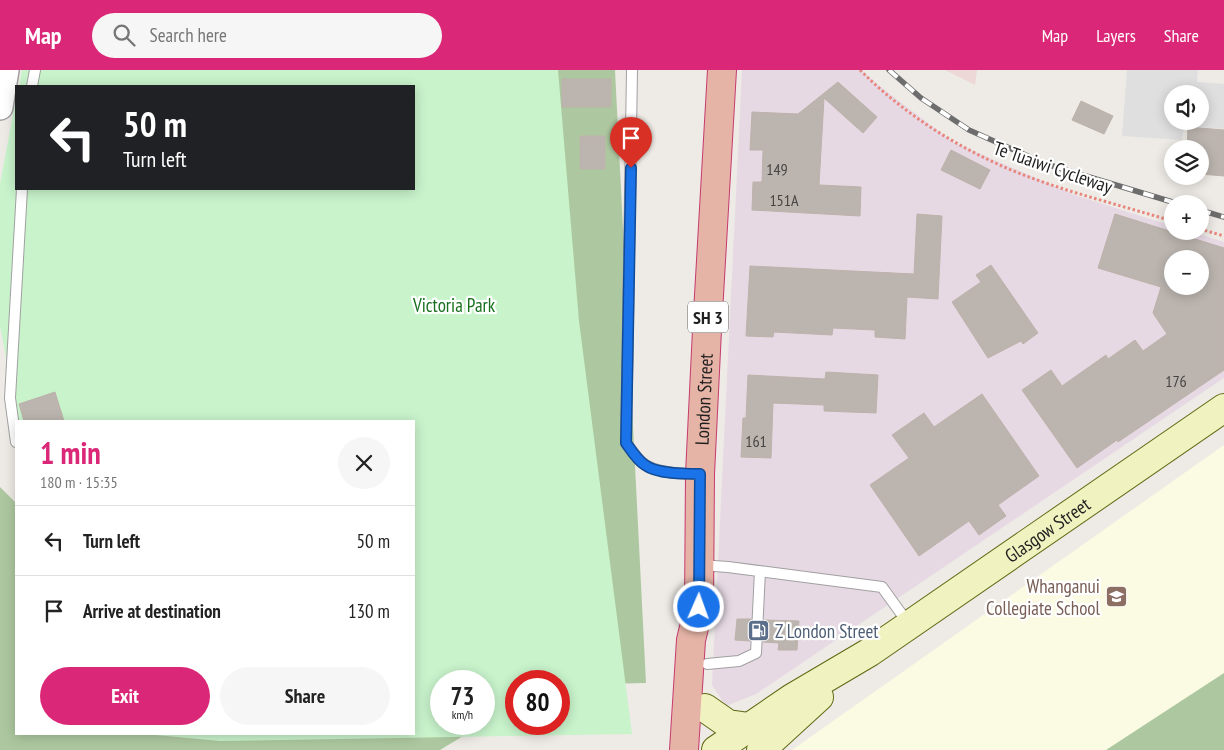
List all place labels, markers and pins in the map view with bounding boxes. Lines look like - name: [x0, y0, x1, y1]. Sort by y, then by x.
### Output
- pin: [610, 117, 652, 168]
- place label: Whanganui Collegiate School: [986, 574, 1101, 620]
- school or university icon: Whanganui Collegiate School: [1104, 585, 1128, 609]
- fuel station icon: Z London Street: [747, 619, 771, 643]
- place label: Z London Street: [775, 619, 879, 643]

